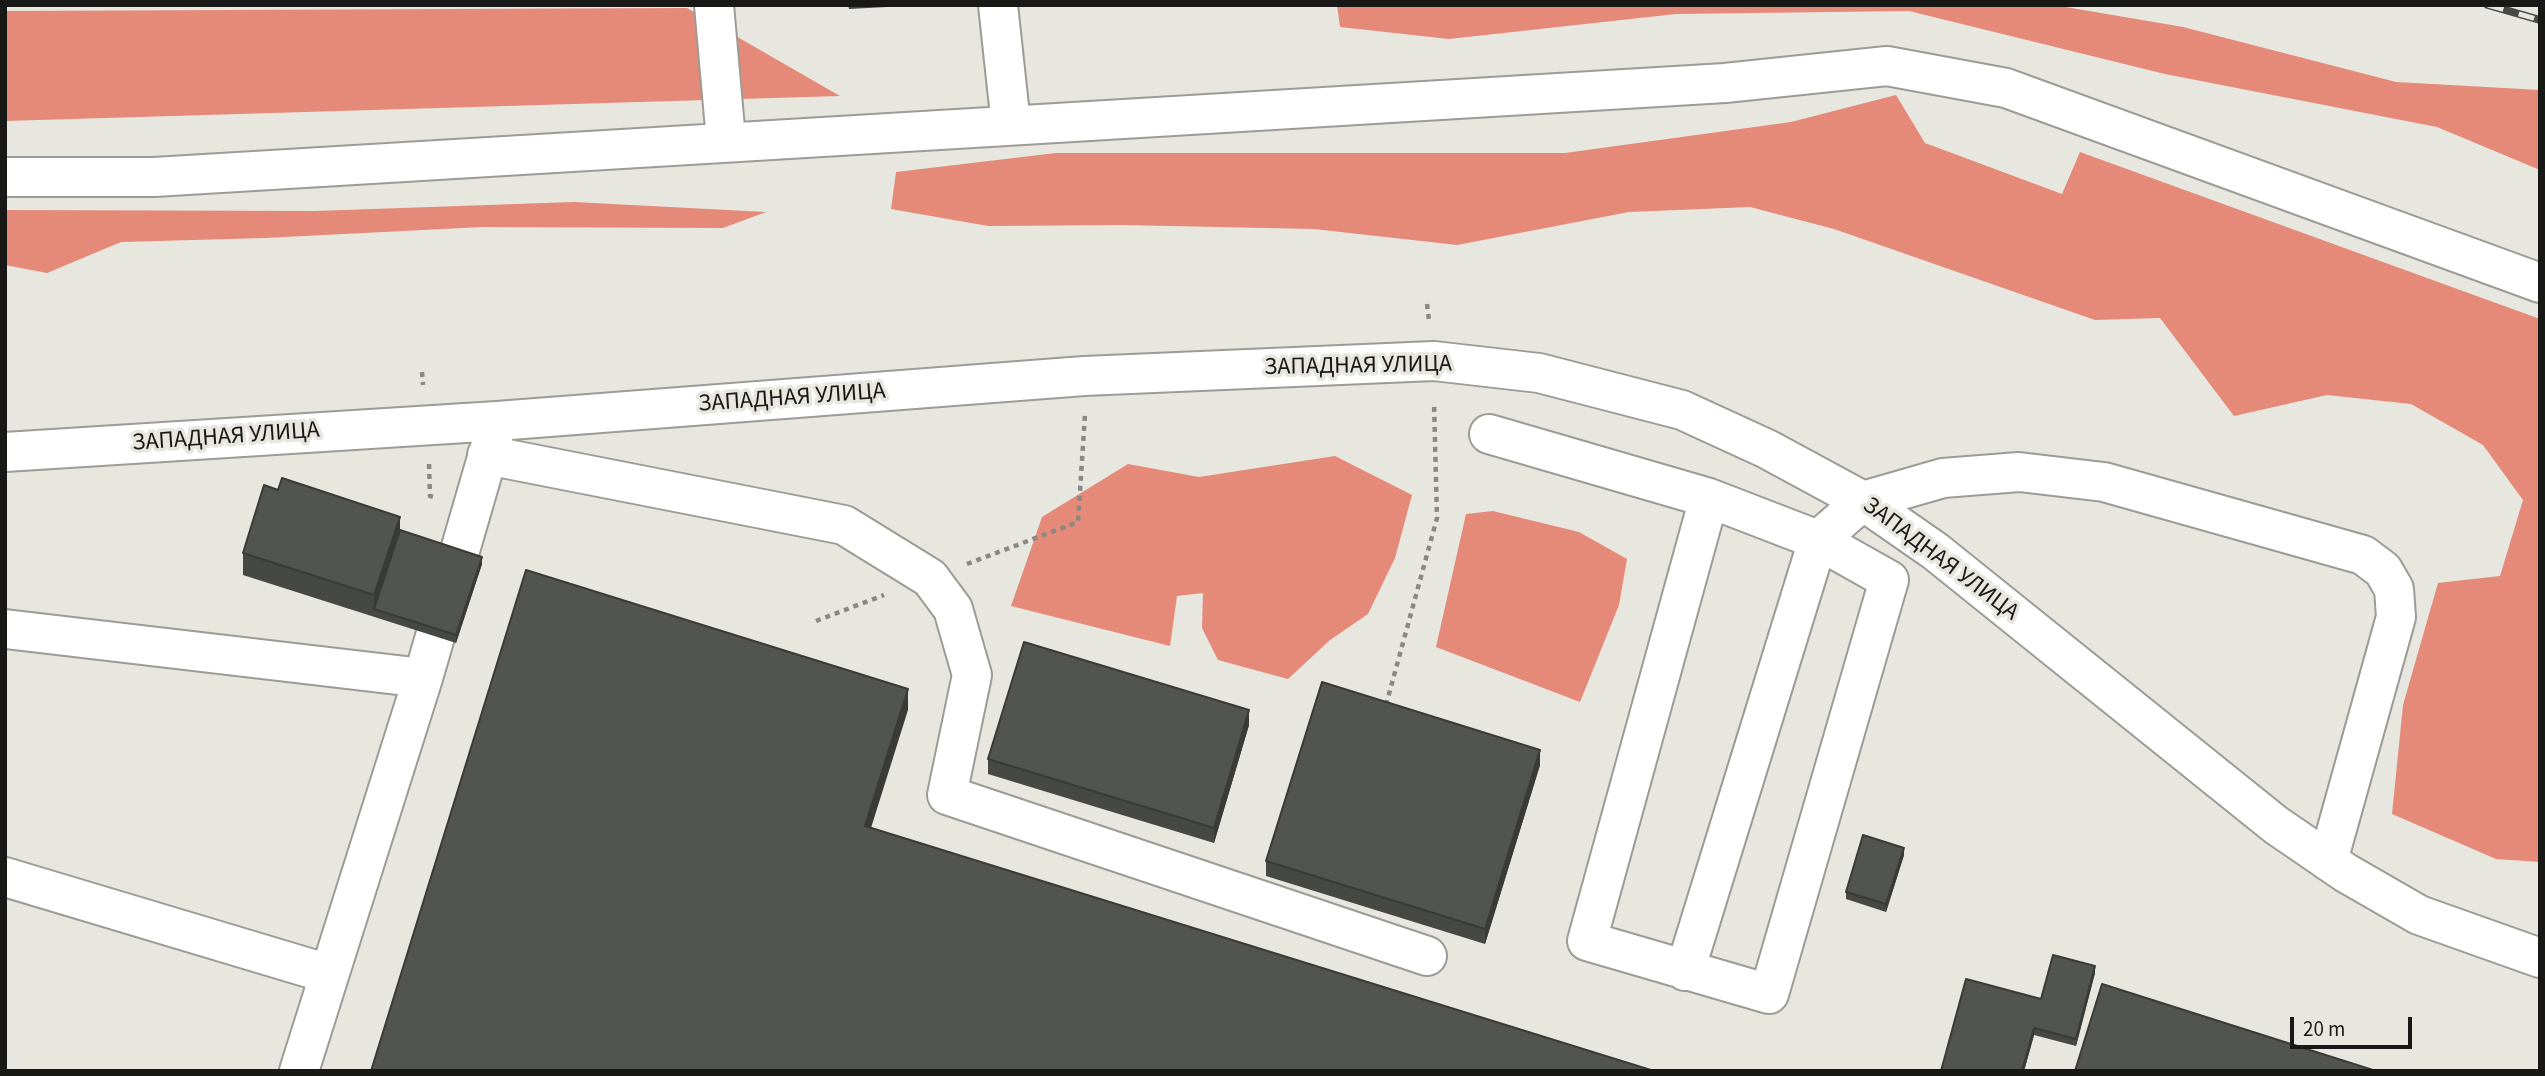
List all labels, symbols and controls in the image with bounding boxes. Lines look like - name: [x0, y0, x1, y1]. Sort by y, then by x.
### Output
- street label: ЗАПАДНАЯ УЛИЦА: [1264, 351, 1452, 383]
- street label: ЗАПАДНАЯ УЛИЦА: [697, 378, 887, 420]
- street label: ЗАПАДНАЯ УЛИЦА: [131, 417, 321, 459]
- street label: ЗАПАДНАЯ УЛИЦА: [1856, 492, 2024, 628]
- scale bar: [2293, 1002, 2416, 1046]
- text: 20 m: [2303, 1014, 2345, 1044]

